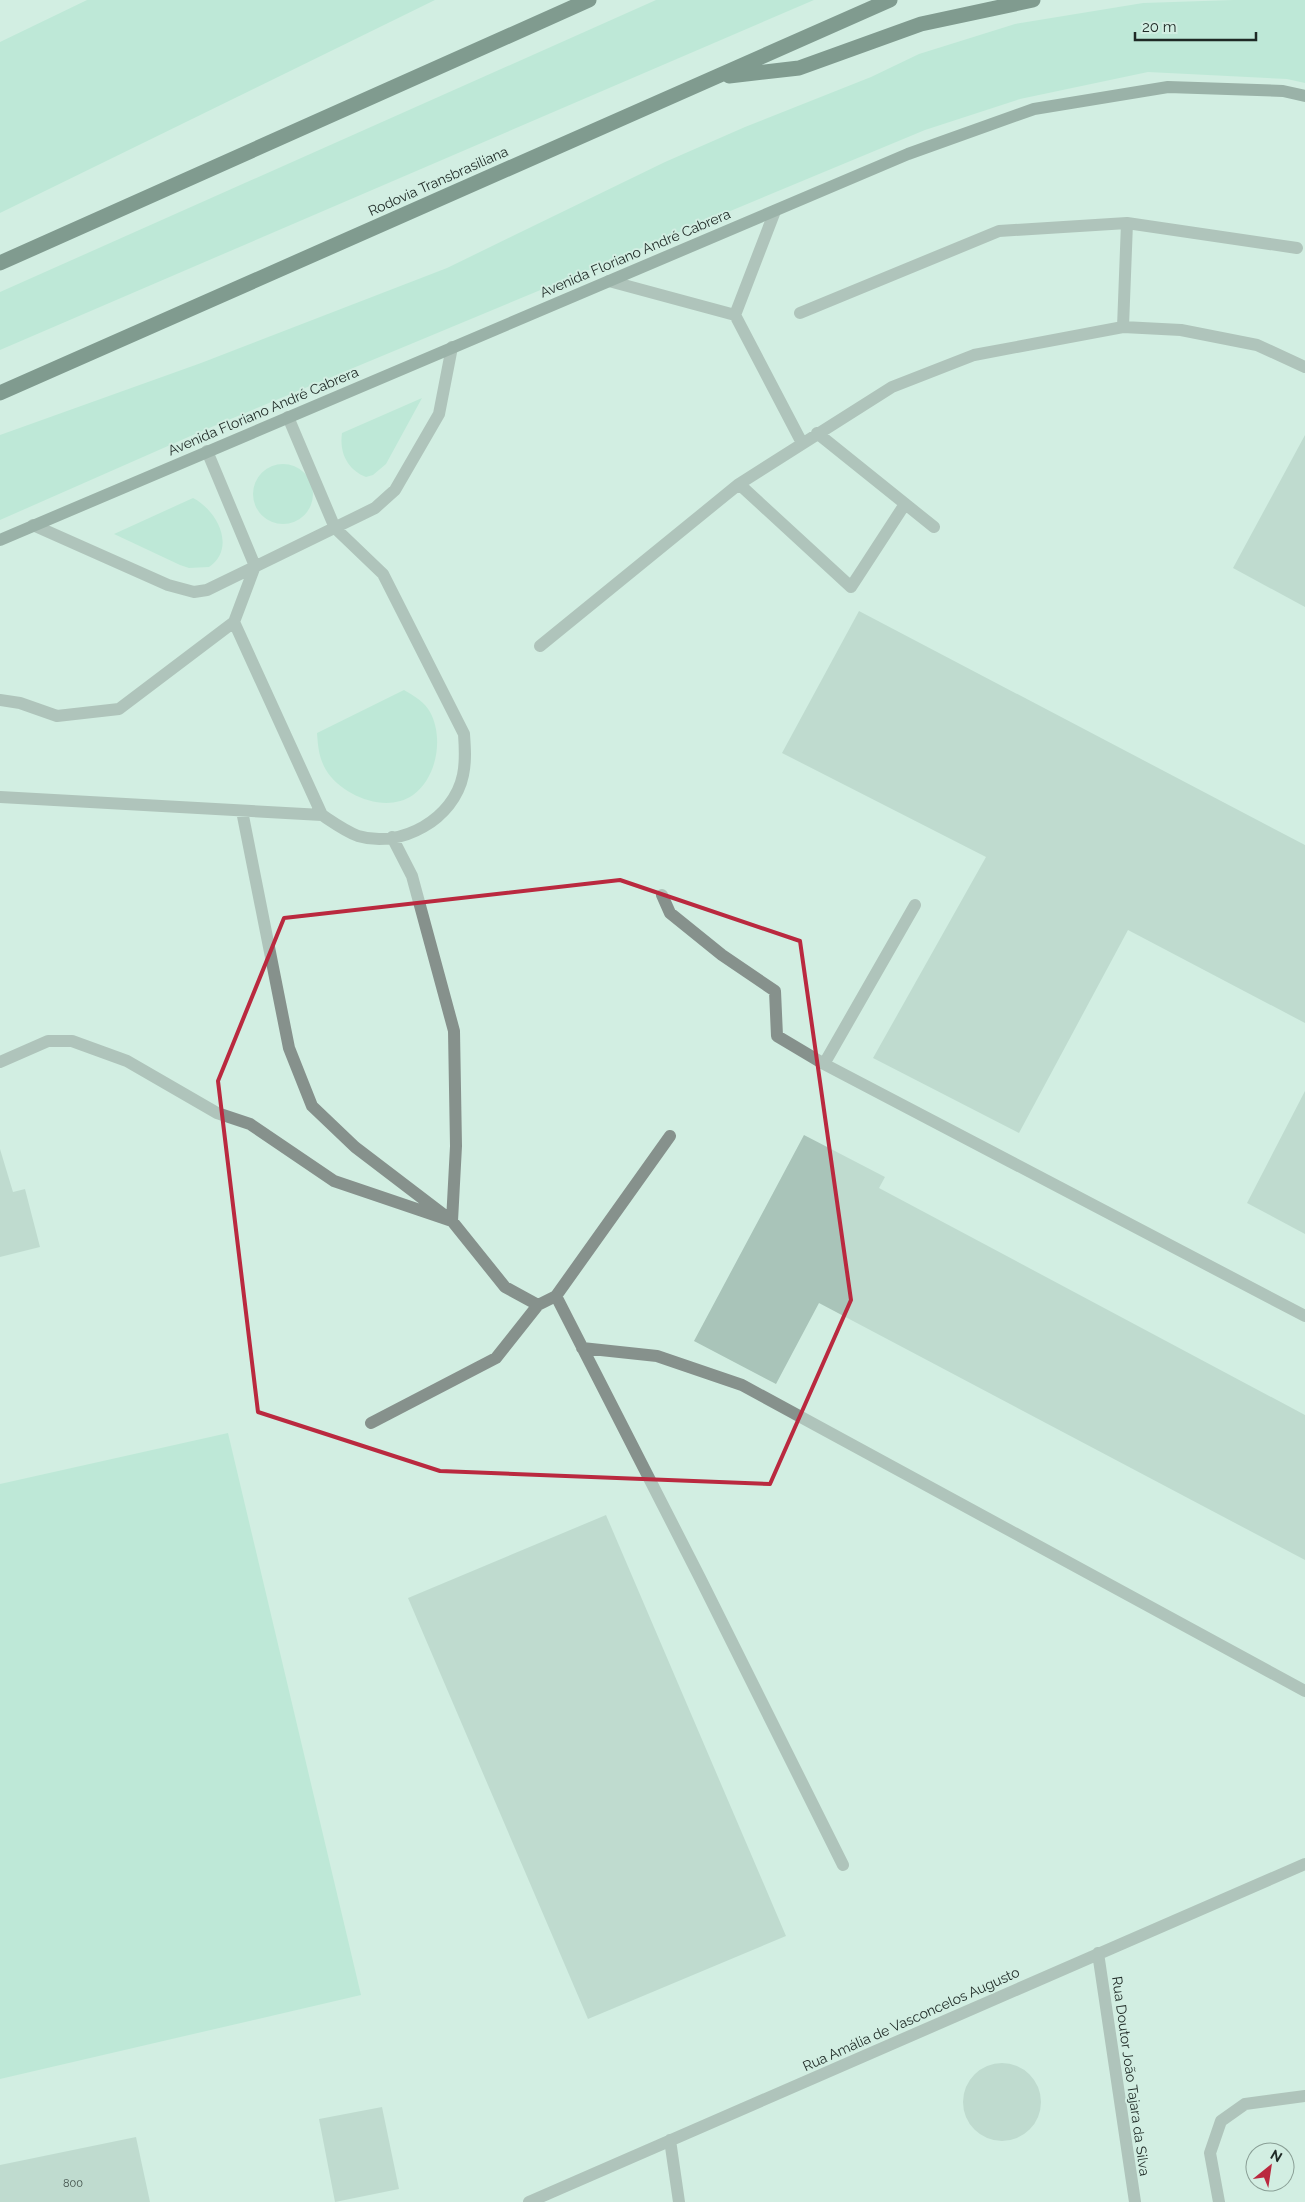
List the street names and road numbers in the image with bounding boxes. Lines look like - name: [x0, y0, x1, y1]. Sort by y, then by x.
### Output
- street label: Rodovia Transbrasiliana: [366, 143, 510, 219]
- street label: Avenida Floriano André Cabrera: [537, 206, 733, 300]
- street label: Avenida Floriano André Cabrera: [165, 364, 361, 458]
- street label: Rua Amália de Vasconcelos Augusto: [800, 1964, 1022, 2074]
- street label: Rua Doutor João Tajara da Silva: [1109, 1975, 1153, 2177]

